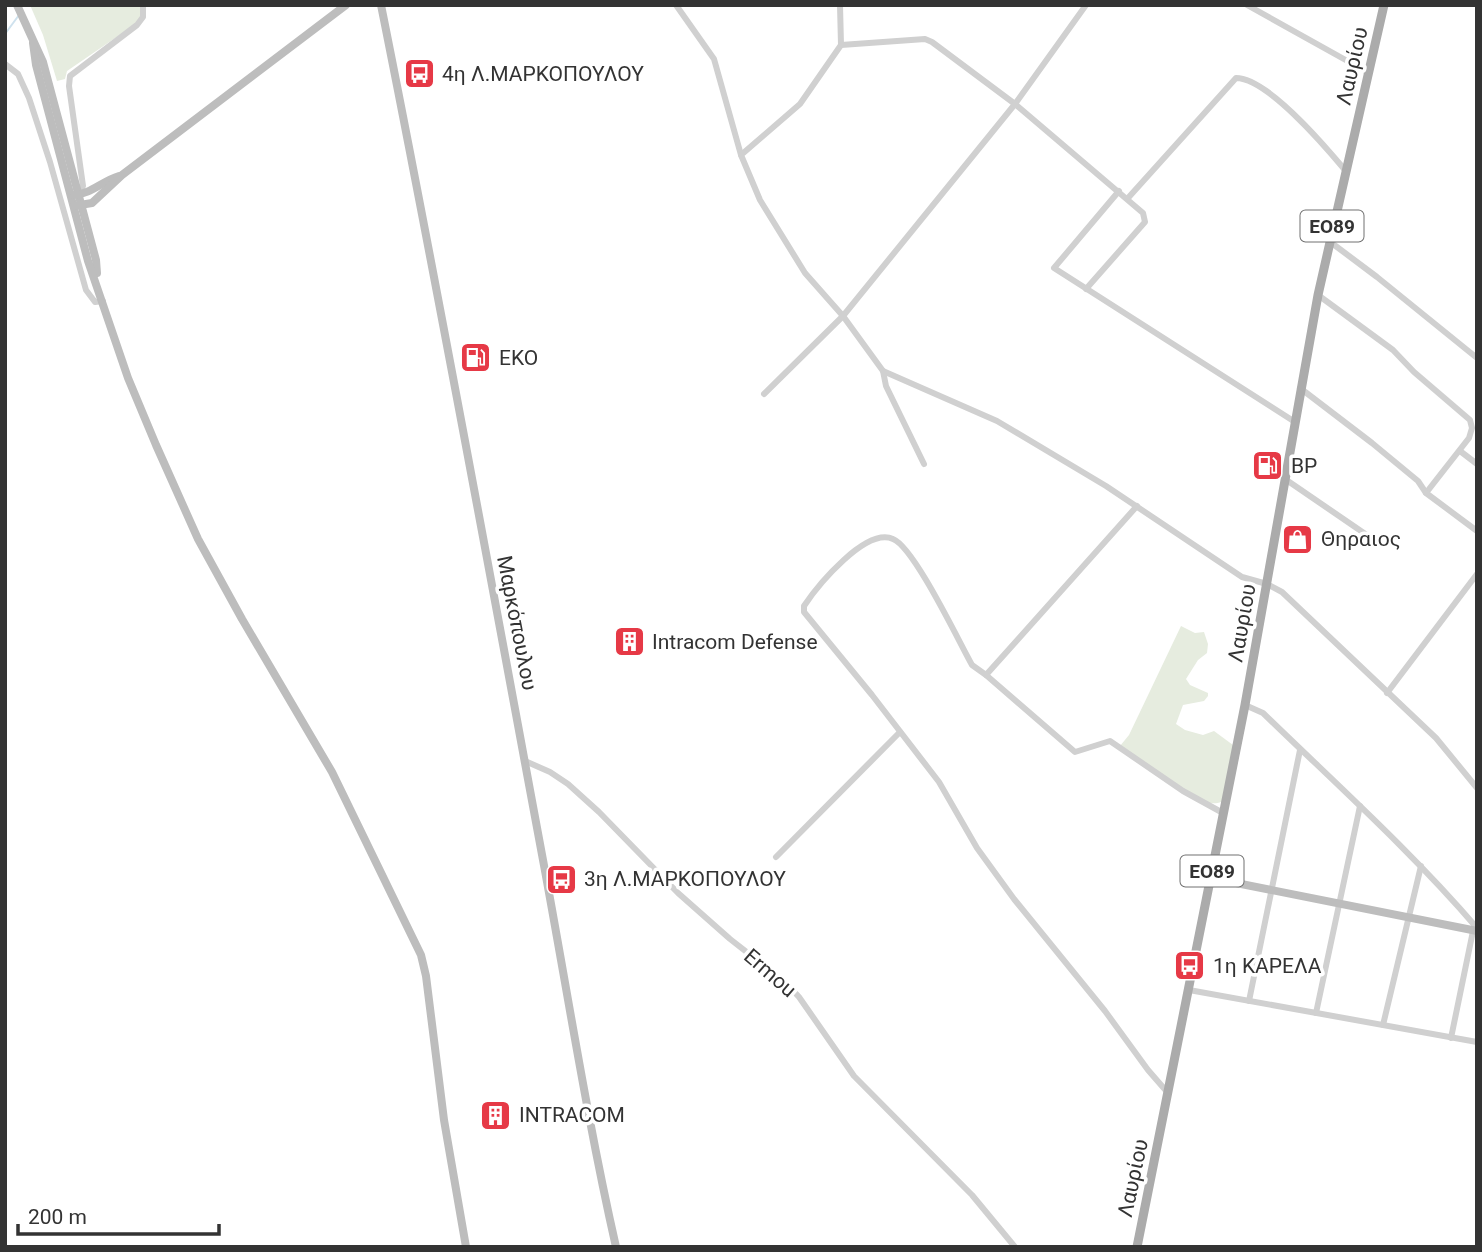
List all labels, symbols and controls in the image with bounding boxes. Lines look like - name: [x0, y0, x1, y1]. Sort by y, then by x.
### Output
- street label: Λαυρίου: [1331, 25, 1373, 107]
- bus stop icon: 4η Λ.ΜΑΡΚΟΠΟΥΛΟΥ: [402, 57, 436, 91]
- place label: 4η Λ.ΜΑΡΚΟΠΟΥΛΟΥ: [442, 62, 644, 86]
- road number: ΕΟ89: [1300, 210, 1364, 242]
- fuel station icon: EKO: [459, 341, 493, 375]
- place label: EKO: [499, 346, 538, 370]
- fuel station icon: BP: [1251, 449, 1285, 483]
- place label: BP: [1291, 454, 1317, 478]
- shop icon: Θηραιος: [1281, 522, 1315, 556]
- place label: Θηραιος: [1321, 527, 1401, 551]
- street label: Μαρκόπουλου: [492, 554, 542, 692]
- street label: Λαυρίου: [1223, 582, 1261, 664]
- building icon: Intracom Defense: [612, 625, 646, 659]
- place label: Intracom Defense: [652, 630, 818, 654]
- road number: ΕΟ89: [1180, 856, 1244, 886]
- bus stop icon: 3η Λ.ΜΑΡΚΟΠΟΥΛΟΥ: [544, 862, 578, 896]
- place label: 3η Λ.ΜΑΡΚΟΠΟΥΛΟΥ: [584, 867, 786, 891]
- street label: Ermou: [739, 944, 801, 1002]
- bus stop icon: 1η ΚΑΡΕΛΑ: [1173, 949, 1207, 983]
- place label: 1η ΚΑΡΕΛΑ: [1213, 954, 1322, 978]
- building icon: INTRACOM: [479, 1098, 513, 1132]
- place label: INTRACOM: [519, 1103, 625, 1127]
- street label: Λαυρίου: [1113, 1137, 1153, 1219]
- scale bar: [18, 1192, 219, 1236]
- text: 200 m: [28, 1205, 87, 1229]

